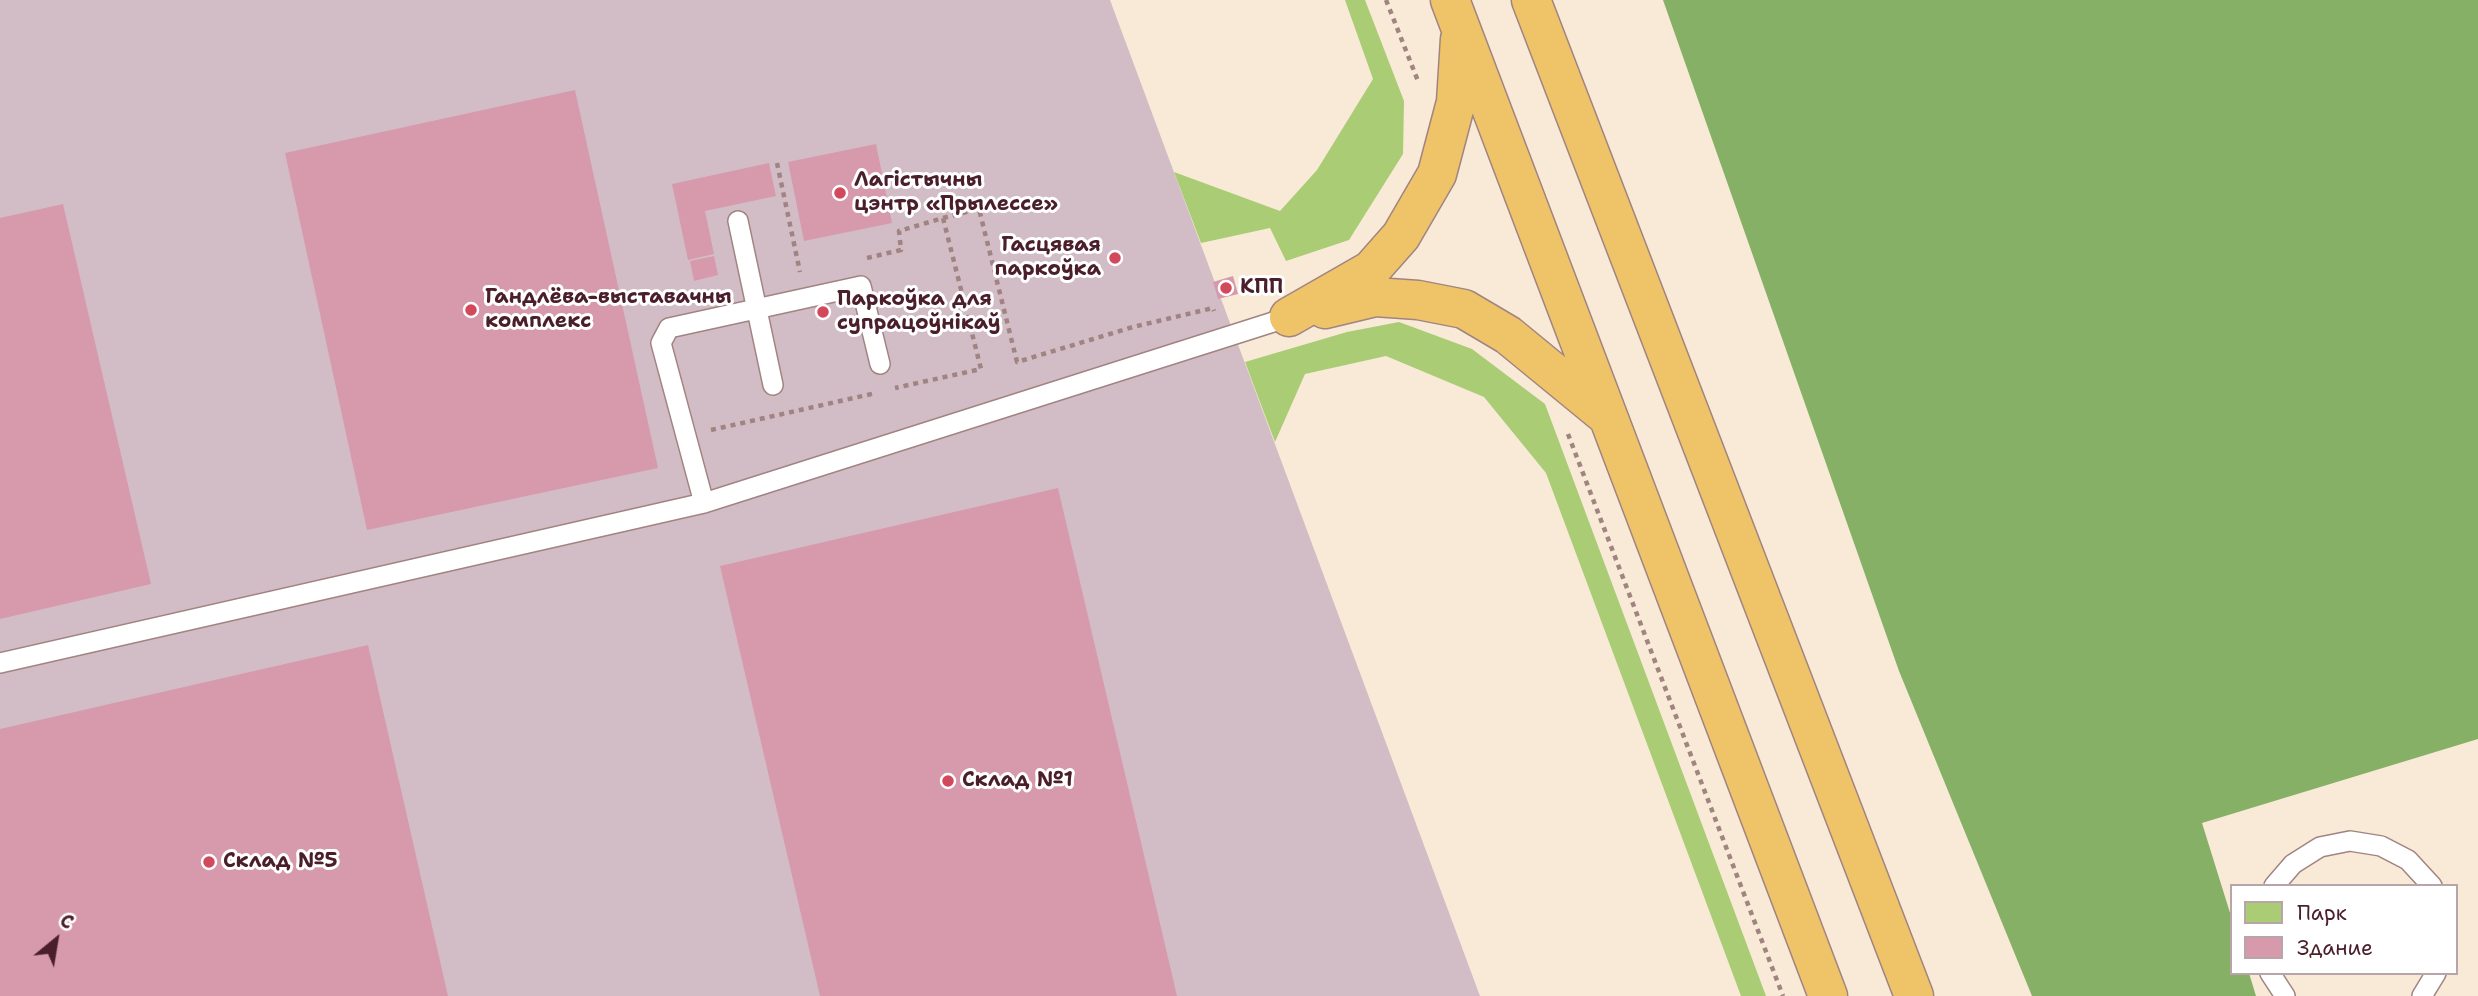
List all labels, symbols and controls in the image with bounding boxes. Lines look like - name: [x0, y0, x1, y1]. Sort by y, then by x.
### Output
- place label: Лагістычны цэнтр «Прылессе»: [854, 168, 1058, 218]
- marker: Лагістычны цэнтр «Прылессе»: [832, 185, 848, 201]
- place label: Гасцявая паркоўка: [994, 233, 1101, 283]
- marker: Гасцявая паркоўка: [1107, 250, 1123, 266]
- place label: КПП: [1240, 275, 1283, 301]
- marker: КПП: [1218, 280, 1234, 296]
- place label: Гандлёва-выставачны комплекс: [485, 285, 732, 335]
- place label: Паркоўка для супрацоўнікаў: [837, 287, 1001, 337]
- marker: Гандлёва-выставачны комплекс: [463, 302, 479, 318]
- marker: Паркоўка для супрацоўнікаў: [815, 304, 831, 320]
- place label: Склад №1: [962, 768, 1073, 794]
- marker: Склад №1: [940, 773, 956, 789]
- place label: Склад №5: [223, 849, 338, 875]
- marker: Склад №5: [201, 854, 217, 870]
- legend: [2230, 884, 2457, 975]
- text: Парк: [2297, 899, 2347, 927]
- north arrow: [21, 905, 91, 975]
- text: С: [55, 908, 78, 935]
- text: Здание: [2297, 934, 2373, 962]

